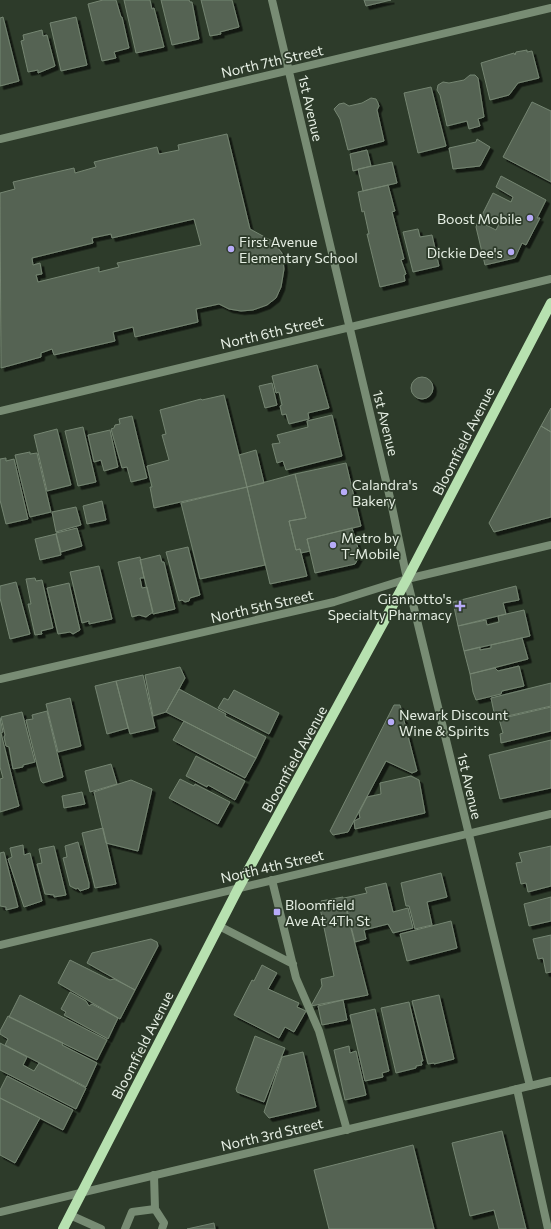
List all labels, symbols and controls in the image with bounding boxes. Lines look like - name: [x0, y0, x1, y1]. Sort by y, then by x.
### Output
- street label: North 7th Street: [219, 41, 325, 81]
- street label: 1st Avenue: [295, 73, 327, 143]
- place label: Boost Mobile: [437, 210, 522, 227]
- marker: Boost Mobile: [525, 213, 535, 223]
- place label: First Avenue Elementary School: [239, 233, 358, 266]
- marker: First Avenue Elementary School: [226, 244, 236, 254]
- place label: Dickie Dee's: [427, 244, 503, 261]
- marker: Dickie Dee's: [506, 247, 516, 257]
- street label: North 6th Street: [219, 312, 326, 352]
- street label: Bloomfield Avenue: [428, 384, 498, 498]
- street label: 1st Avenue: [370, 388, 402, 458]
- place label: Calandra's Bakery: [352, 476, 418, 509]
- marker: Calandra's Bakery: [339, 487, 349, 497]
- place label: Metro by T-Mobile: [341, 529, 400, 562]
- marker: Metro by T-Mobile: [328, 540, 338, 550]
- street label: North 5th Street: [209, 586, 315, 626]
- place label: Giannotto's Specialty Pharmacy: [328, 590, 452, 623]
- marker: Giannotto's Specialty Pharmacy: [455, 601, 465, 611]
- street label: Bloomfield Avenue: [258, 703, 330, 815]
- place label: Newark Discount Wine & Spirits: [399, 706, 508, 739]
- marker: Newark Discount Wine & Spirits: [386, 717, 396, 727]
- street label: 1st Avenue: [454, 751, 486, 821]
- street label: North 4th Street: [219, 846, 325, 886]
- place label: Bloomfield Ave At 4Th St: [285, 896, 370, 929]
- marker: Bloomfield Ave At 4Th St: [272, 907, 282, 917]
- street label: Bloomfield Avenue: [107, 988, 177, 1102]
- street label: North 3rd Street: [219, 1114, 325, 1154]

